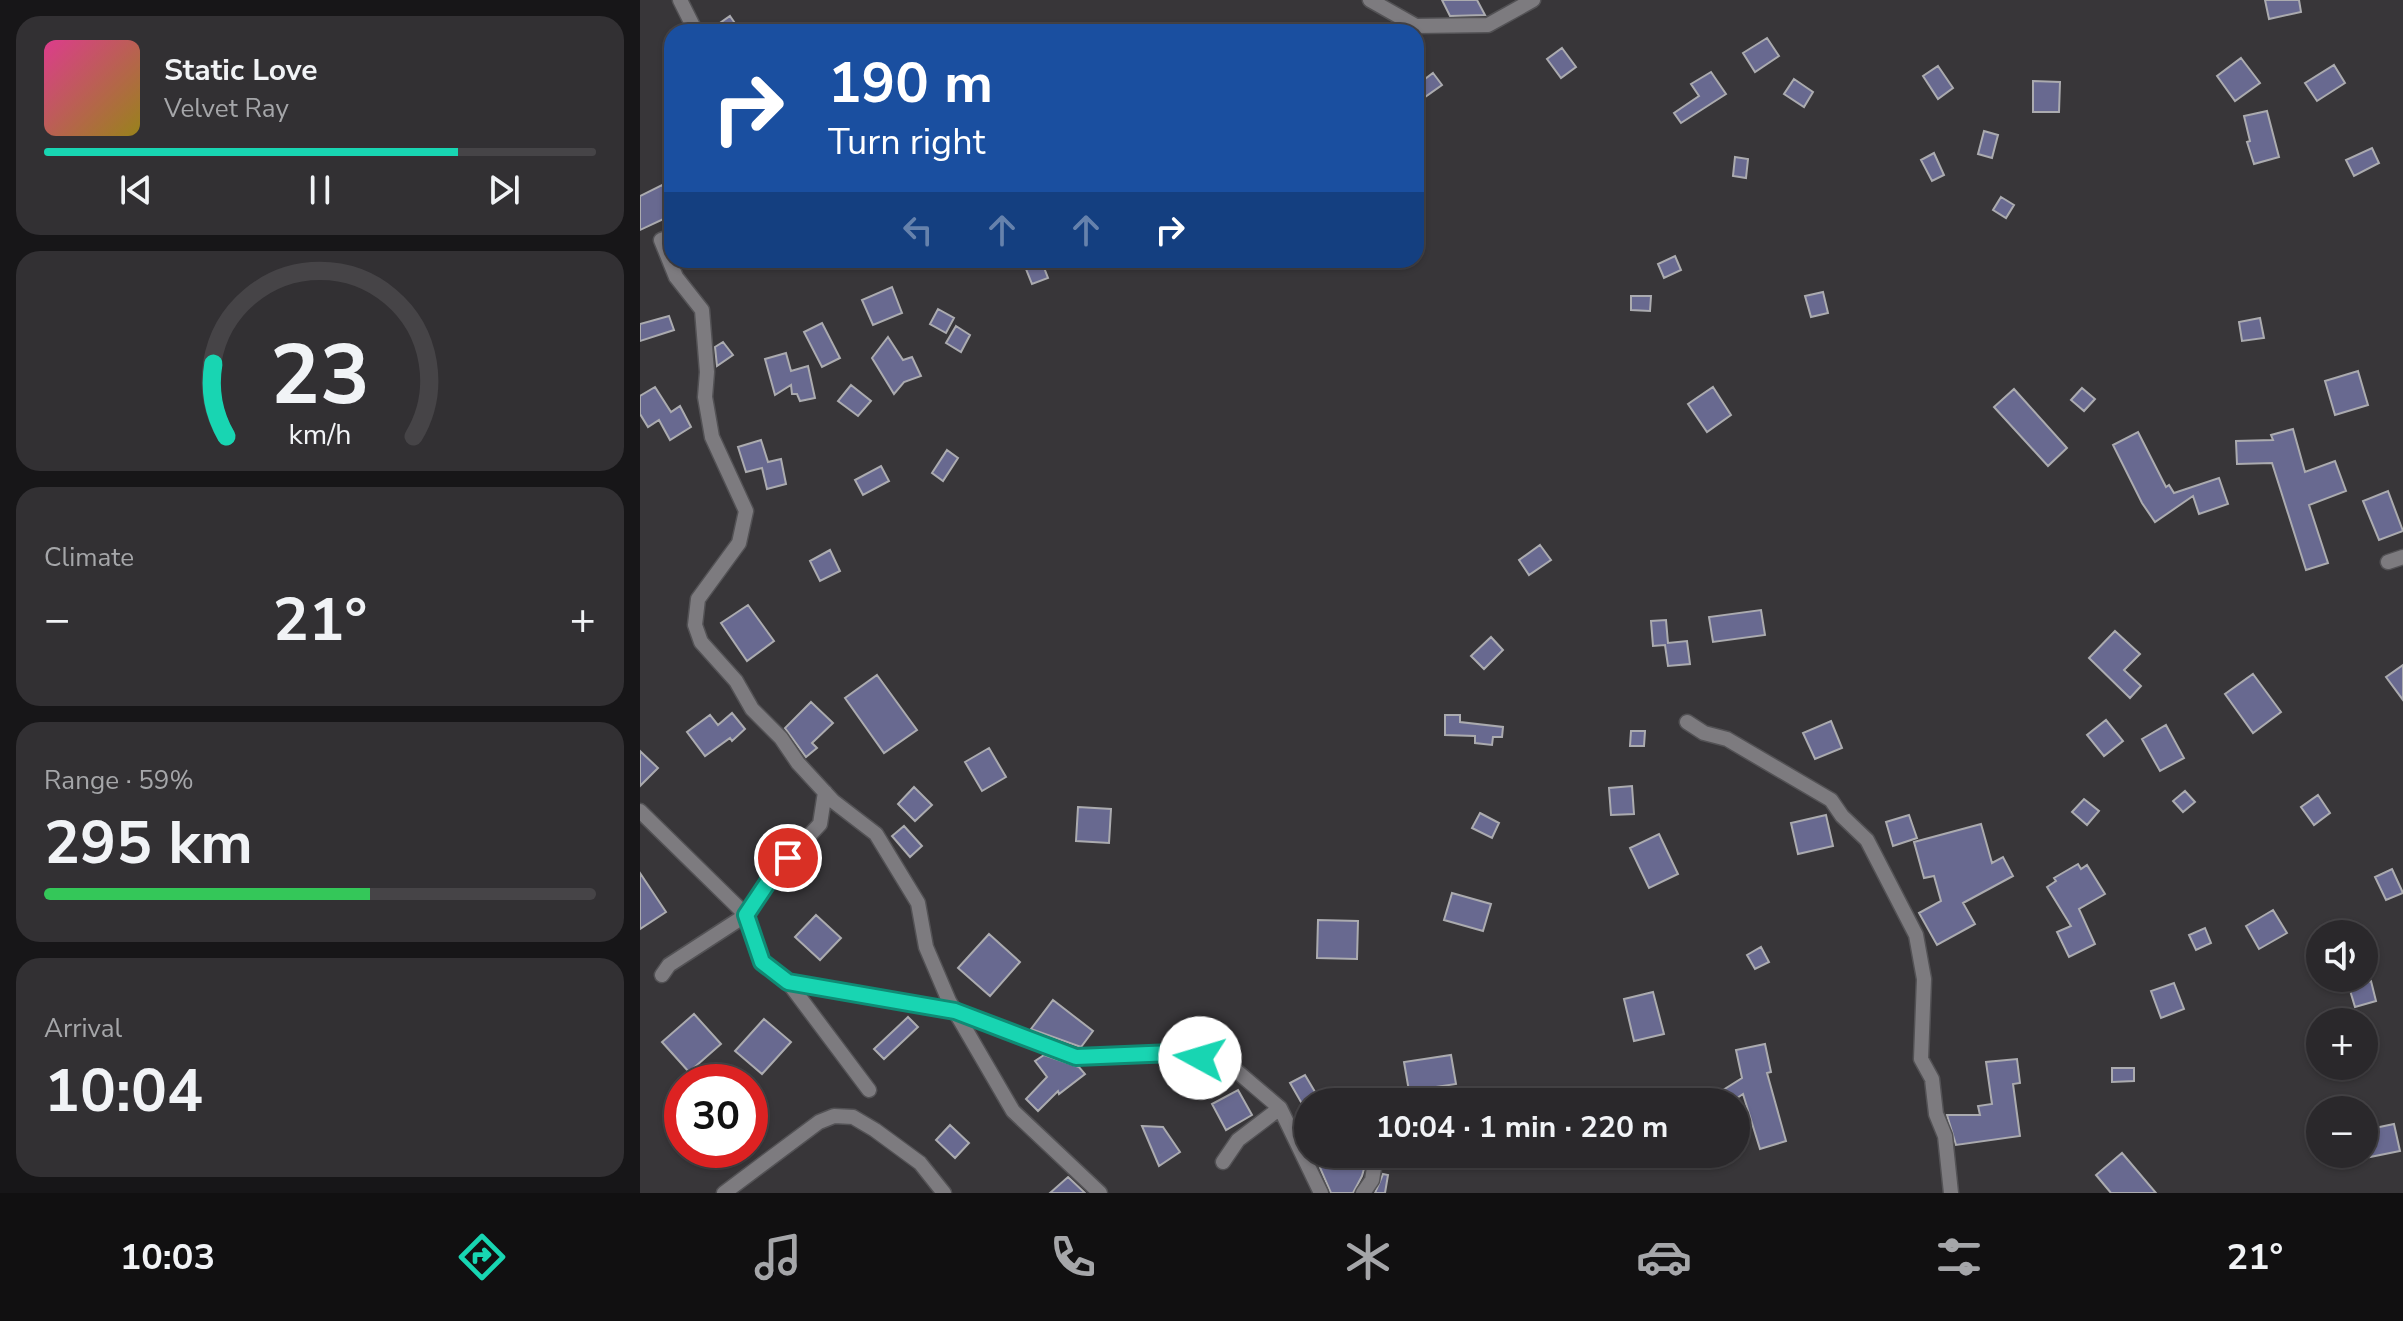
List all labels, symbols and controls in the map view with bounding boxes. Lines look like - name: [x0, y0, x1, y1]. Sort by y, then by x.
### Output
- text: 190 m: [828, 45, 993, 122]
- text: Static Love: [164, 50, 318, 91]
- icon: right: [696, 56, 800, 160]
- text: Velvet Ray: [164, 91, 289, 126]
- text: Turn right: [828, 118, 985, 167]
- icon: previous: [114, 168, 158, 212]
- icon: pause: [298, 168, 342, 212]
- icon: next: [482, 168, 526, 212]
- icon: left: [896, 208, 940, 252]
- icon: ahead: [980, 208, 1024, 252]
- icon: ahead: [1064, 208, 1108, 252]
- icon: right: [1148, 208, 1192, 252]
- text: 23: [270, 319, 370, 432]
- text: km/h: [289, 415, 351, 454]
- text: Climate: [44, 540, 134, 575]
- text: 21°: [273, 579, 367, 661]
- text: −: [44, 590, 70, 650]
- text: +: [570, 590, 596, 650]
- text: Range · 59%: [44, 763, 194, 798]
- text: 295 km: [44, 802, 253, 884]
- pin: [754, 824, 822, 892]
- icon: arrive: [766, 836, 810, 880]
- map controls: [2306, 920, 2378, 1168]
- button: sound: [2306, 920, 2378, 992]
- button: +: [2306, 1008, 2378, 1080]
- text: Arrival: [44, 1011, 122, 1046]
- position arrow: [1158, 1016, 1242, 1100]
- text: 10:04: [44, 1050, 203, 1132]
- speed limit sign: 30: [664, 1064, 768, 1168]
- button: −: [2306, 1096, 2378, 1168]
- text: 10:04 · 1 min · 220 m: [1376, 1107, 1668, 1148]
- icon: directions: [454, 1229, 510, 1285]
- icon: music: [750, 1229, 806, 1285]
- icon: phone: [1045, 1229, 1101, 1285]
- icon: climate: [1340, 1229, 1396, 1285]
- icon: car: [1636, 1229, 1692, 1285]
- icon: filters: [1931, 1229, 1987, 1285]
- text: 10:03: [120, 1233, 215, 1282]
- text: 21°: [2226, 1233, 2283, 1282]

